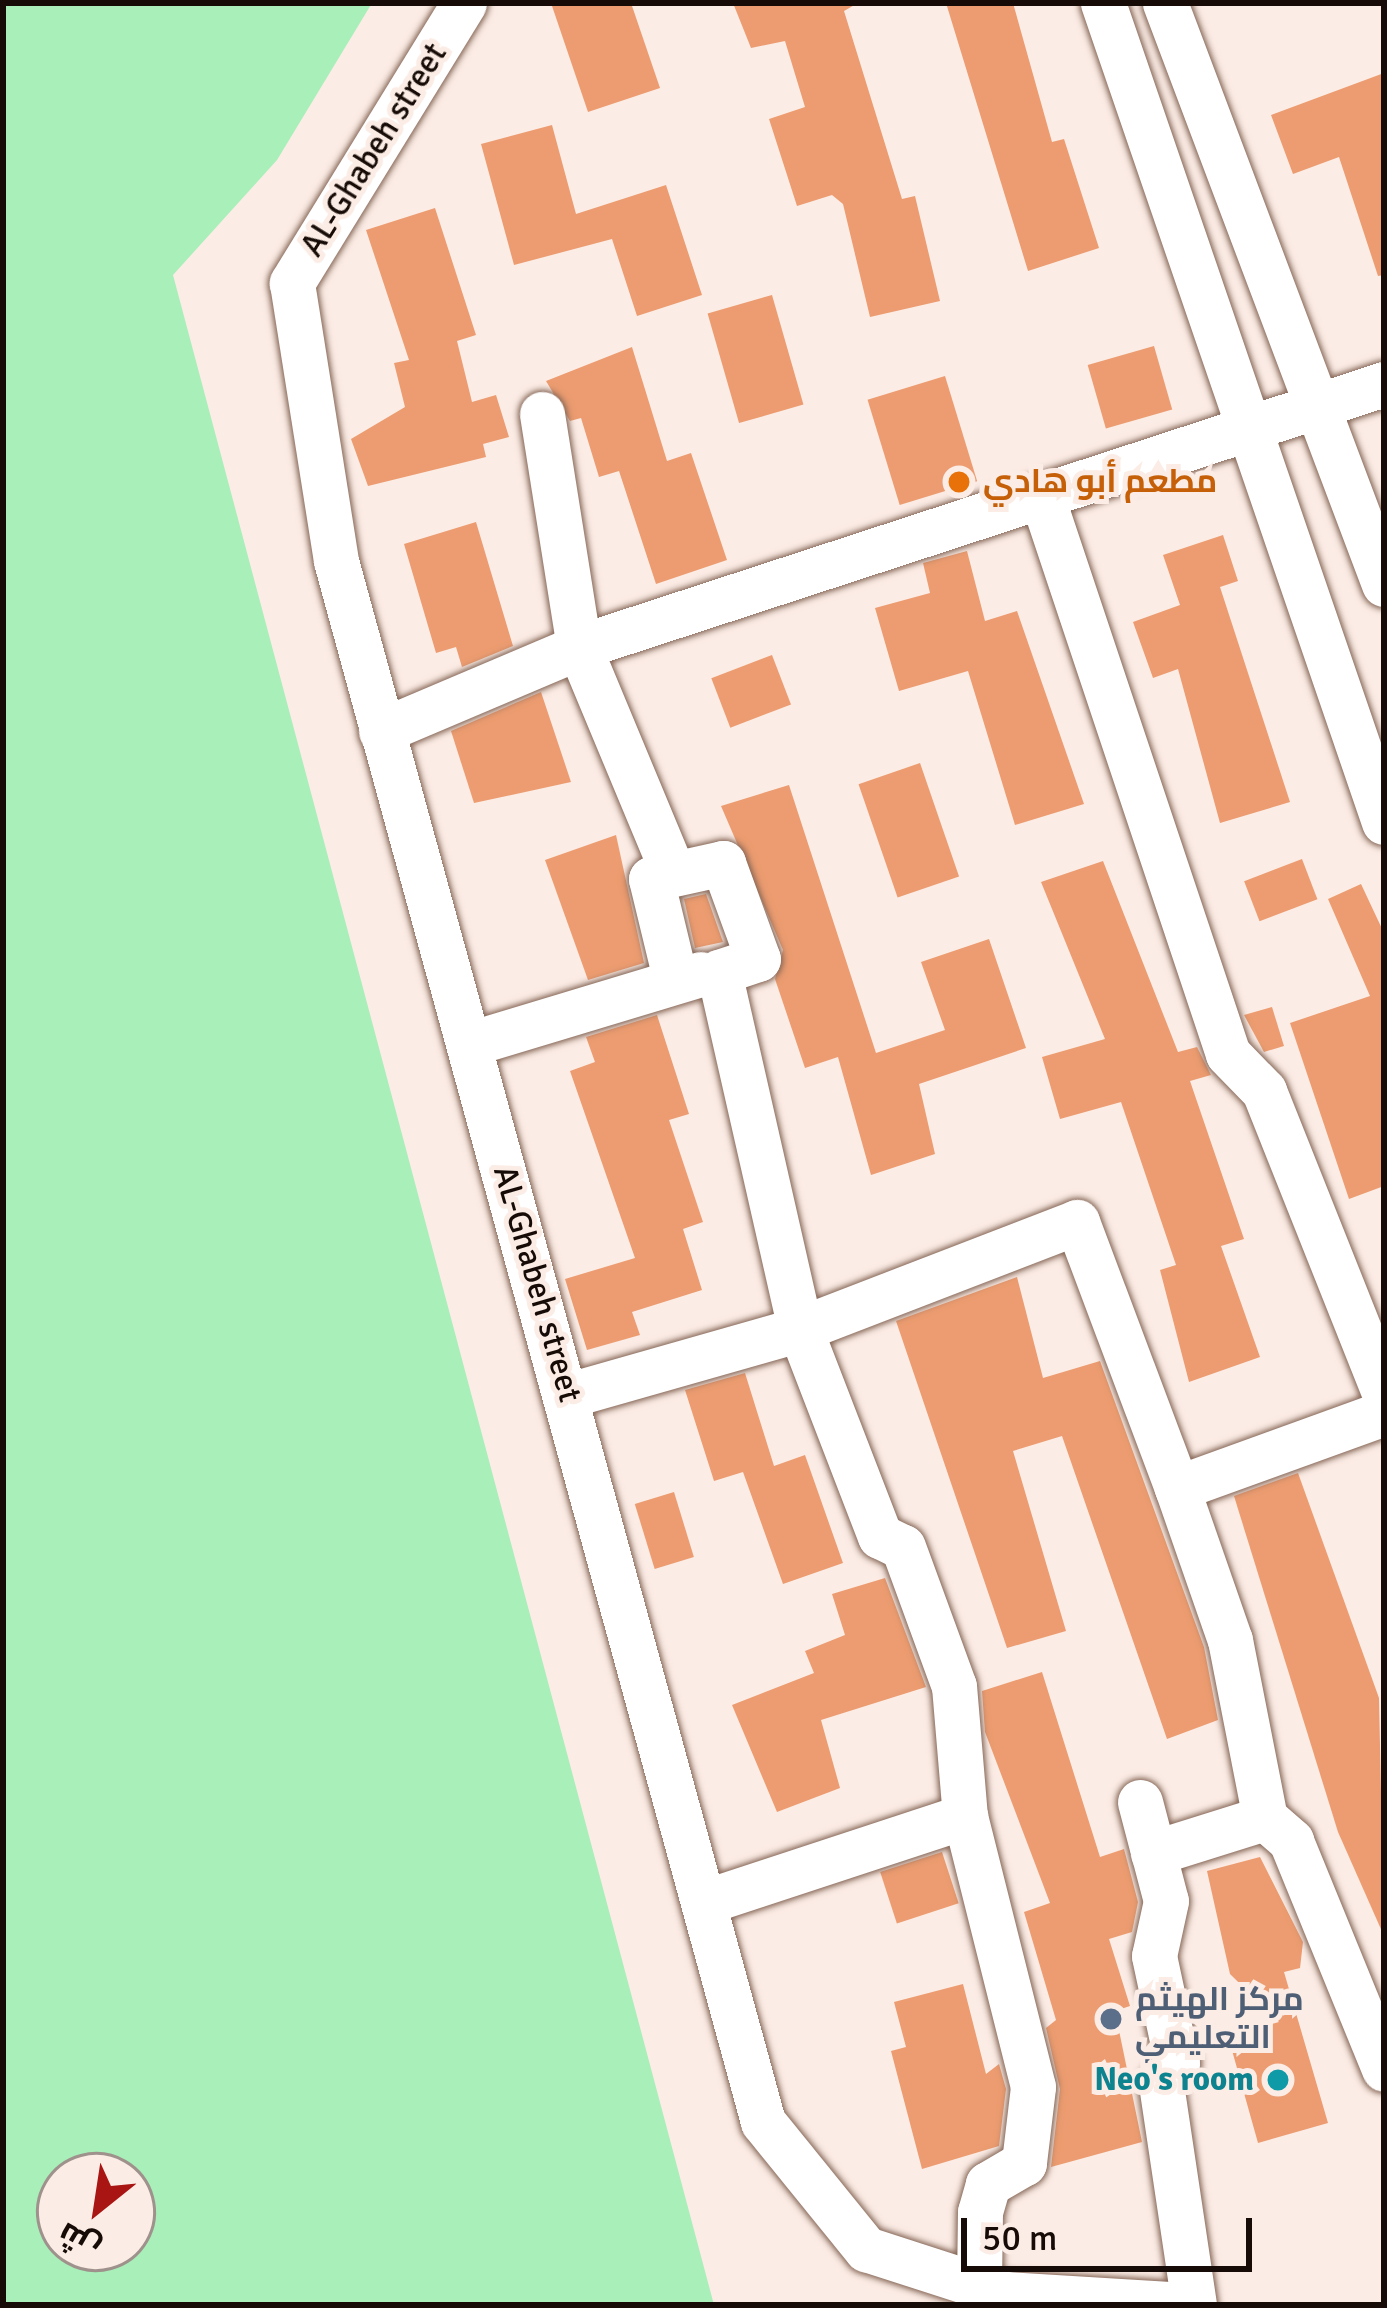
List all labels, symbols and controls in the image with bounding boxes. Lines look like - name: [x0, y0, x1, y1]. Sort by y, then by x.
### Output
- street label: AL-Ghabeh street: [293, 36, 455, 264]
- place label: مطعم أبو هادي: [983, 462, 1217, 502]
- marker: مطعم أبو هادي: [946, 469, 972, 495]
- street label: AL-Ghabeh street: [484, 1161, 590, 1407]
- place label: مركز الهيثم التعليمي: [1135, 1980, 1304, 2058]
- marker: مركز الهيثم التعليمي: [1098, 2006, 1124, 2032]
- place label: Neo's room: [1094, 2060, 1254, 2100]
- marker: Neo's room: [1265, 2067, 1291, 2093]
- north arrow: [36, 2152, 156, 2272]
- scale bar: [967, 2194, 1258, 2268]
- text: ش: [51, 2213, 108, 2269]
- text: 50 m: [982, 2216, 1058, 2261]

